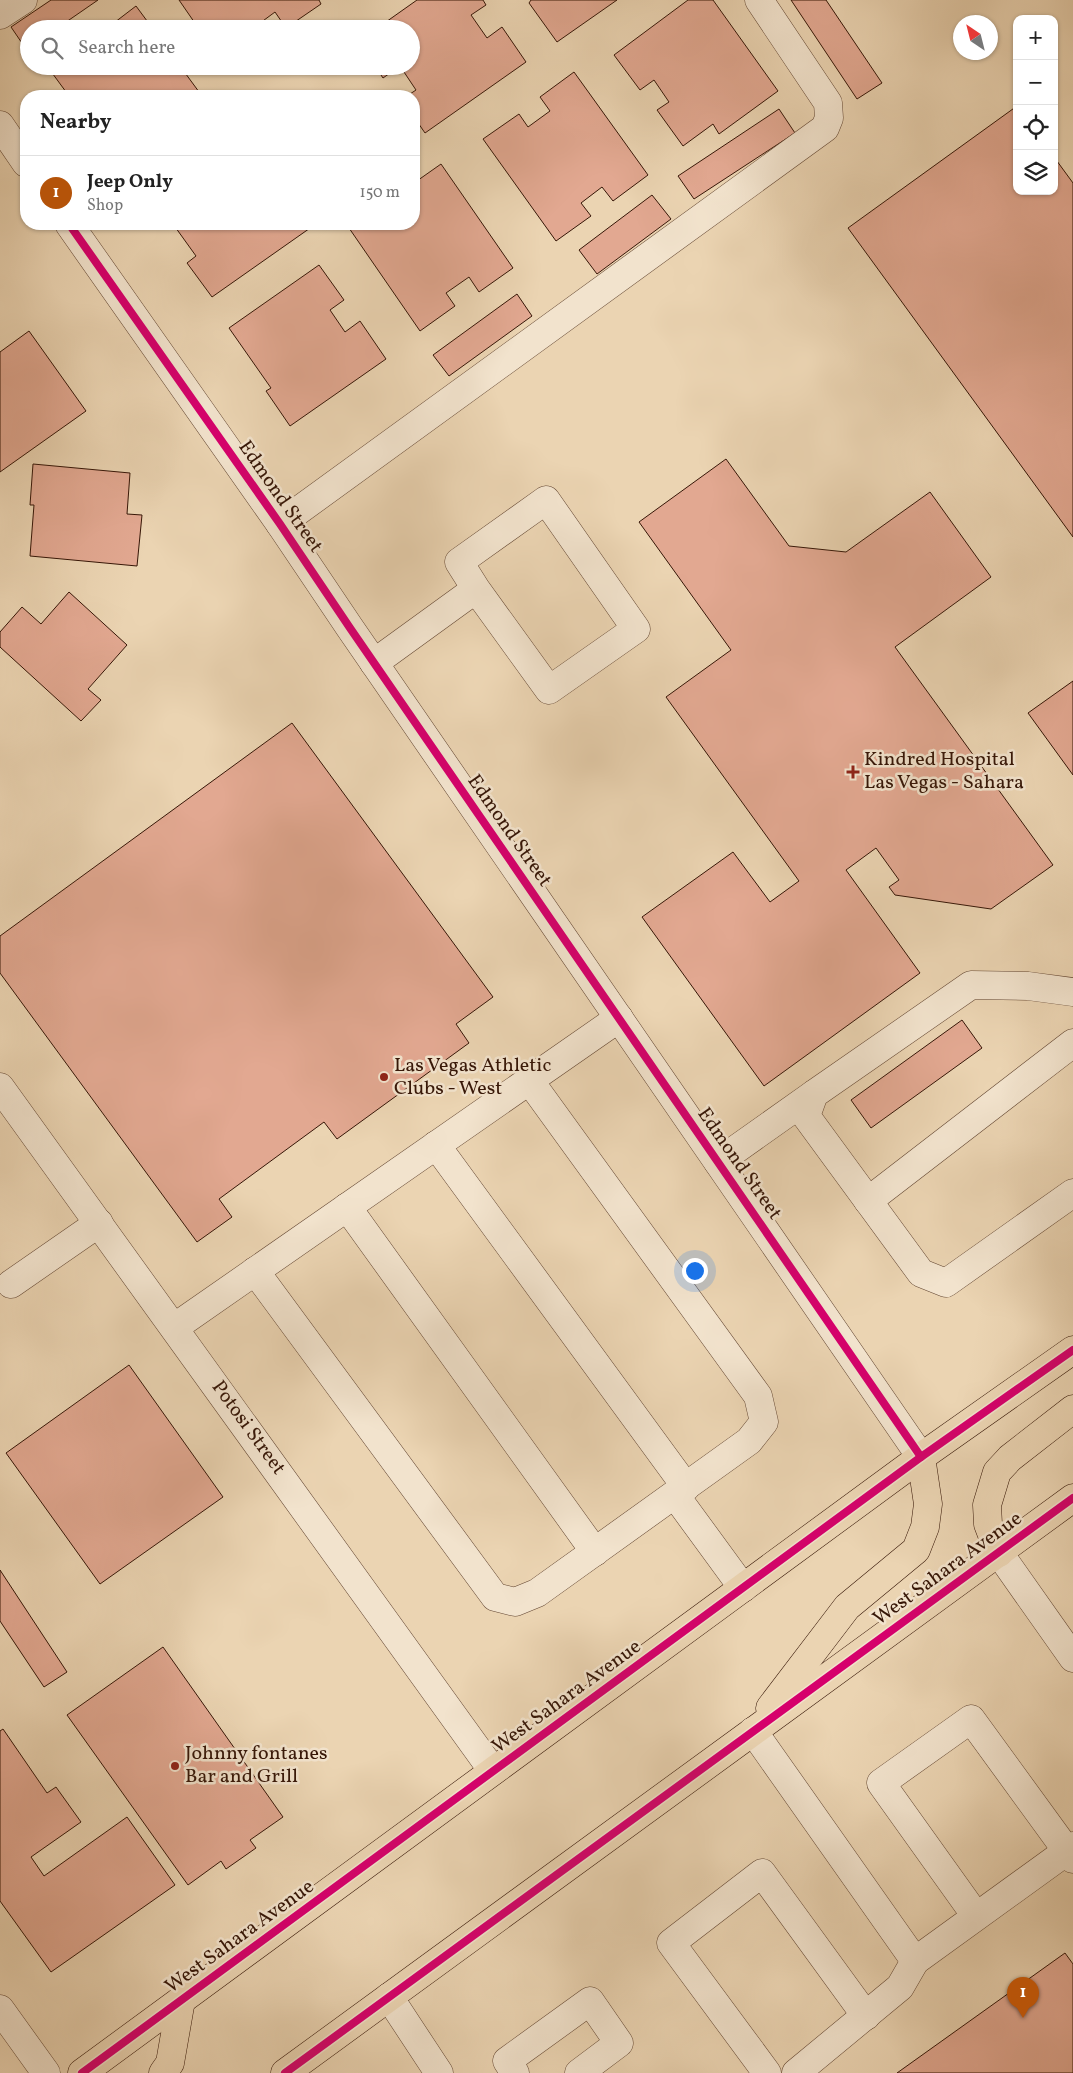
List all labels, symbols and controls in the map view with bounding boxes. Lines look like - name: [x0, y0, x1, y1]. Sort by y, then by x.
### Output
- north arrow: [953, 15, 998, 60]
- map controls: [1013, 15, 1058, 195]
- button: +: [1013, 15, 1058, 60]
- search box: [20, 20, 420, 75]
- icon: search: [38, 34, 66, 62]
- text: Search here: [78, 35, 175, 61]
- button: −: [1013, 60, 1058, 105]
- button: locate: [1013, 105, 1058, 150]
- text: Nearby: [40, 108, 111, 137]
- button: layers: [1013, 150, 1058, 195]
- text: Jeep Only: [87, 169, 173, 195]
- text: 1: [53, 182, 59, 204]
- text: 150 m: [359, 182, 400, 204]
- text: Shop: [87, 195, 123, 217]
- street label: Edmond Street: [231, 435, 329, 559]
- place label: Kindred Hospital Las Vegas - Sahara: [864, 746, 1024, 797]
- marker: Kindred Hospital Las Vegas - Sahara: [846, 765, 860, 779]
- street label: Edmond Street: [460, 769, 558, 893]
- place label: Las Vegas Athletic Clubs - West: [394, 1052, 551, 1103]
- marker: Las Vegas Athletic Clubs - West: [378, 1071, 390, 1083]
- street label: Edmond Street: [690, 1102, 788, 1226]
- your location: [682, 1258, 708, 1284]
- street label: Potosi Street: [204, 1375, 292, 1481]
- street label: West Sahara Avenue: [868, 1505, 1028, 1633]
- street label: West Sahara Avenue: [487, 1633, 647, 1761]
- place label: Johnny fontanes Bar and Grill: [185, 1740, 328, 1791]
- marker: Johnny fontanes Bar and Grill: [169, 1760, 181, 1772]
- street label: West Sahara Avenue: [160, 1873, 320, 2001]
- pin: 1: [1007, 1977, 1039, 2018]

